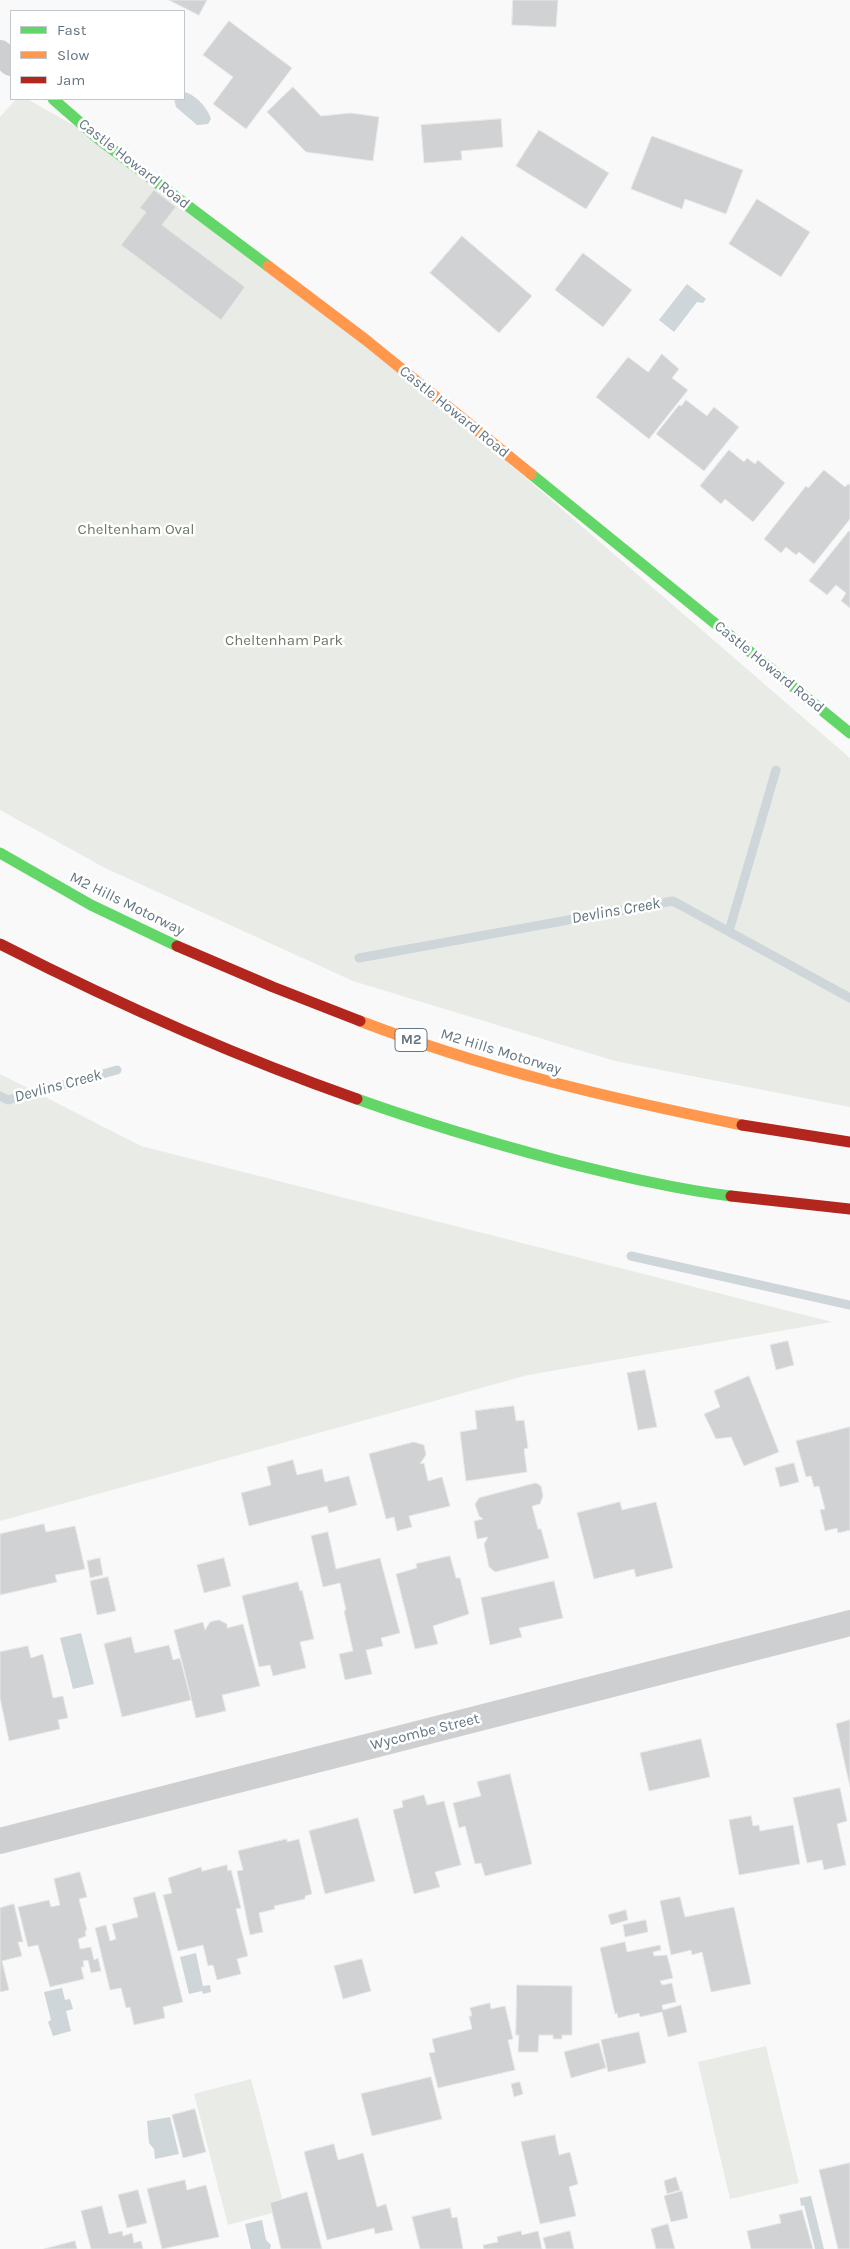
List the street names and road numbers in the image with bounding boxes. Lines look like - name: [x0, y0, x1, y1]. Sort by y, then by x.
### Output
- street label: Castle Howard Road: [75, 115, 193, 213]
- street label: Castle Howard Road: [395, 362, 513, 462]
- street label: Castle Howard Road: [710, 617, 828, 717]
- street label: M2 Hills Motorway: [67, 868, 187, 940]
- street label: M2 Hills Motorway: [438, 1025, 564, 1079]
- road number: M2: [395, 1028, 427, 1052]
- street label: Wycombe Street: [369, 1710, 481, 1754]

